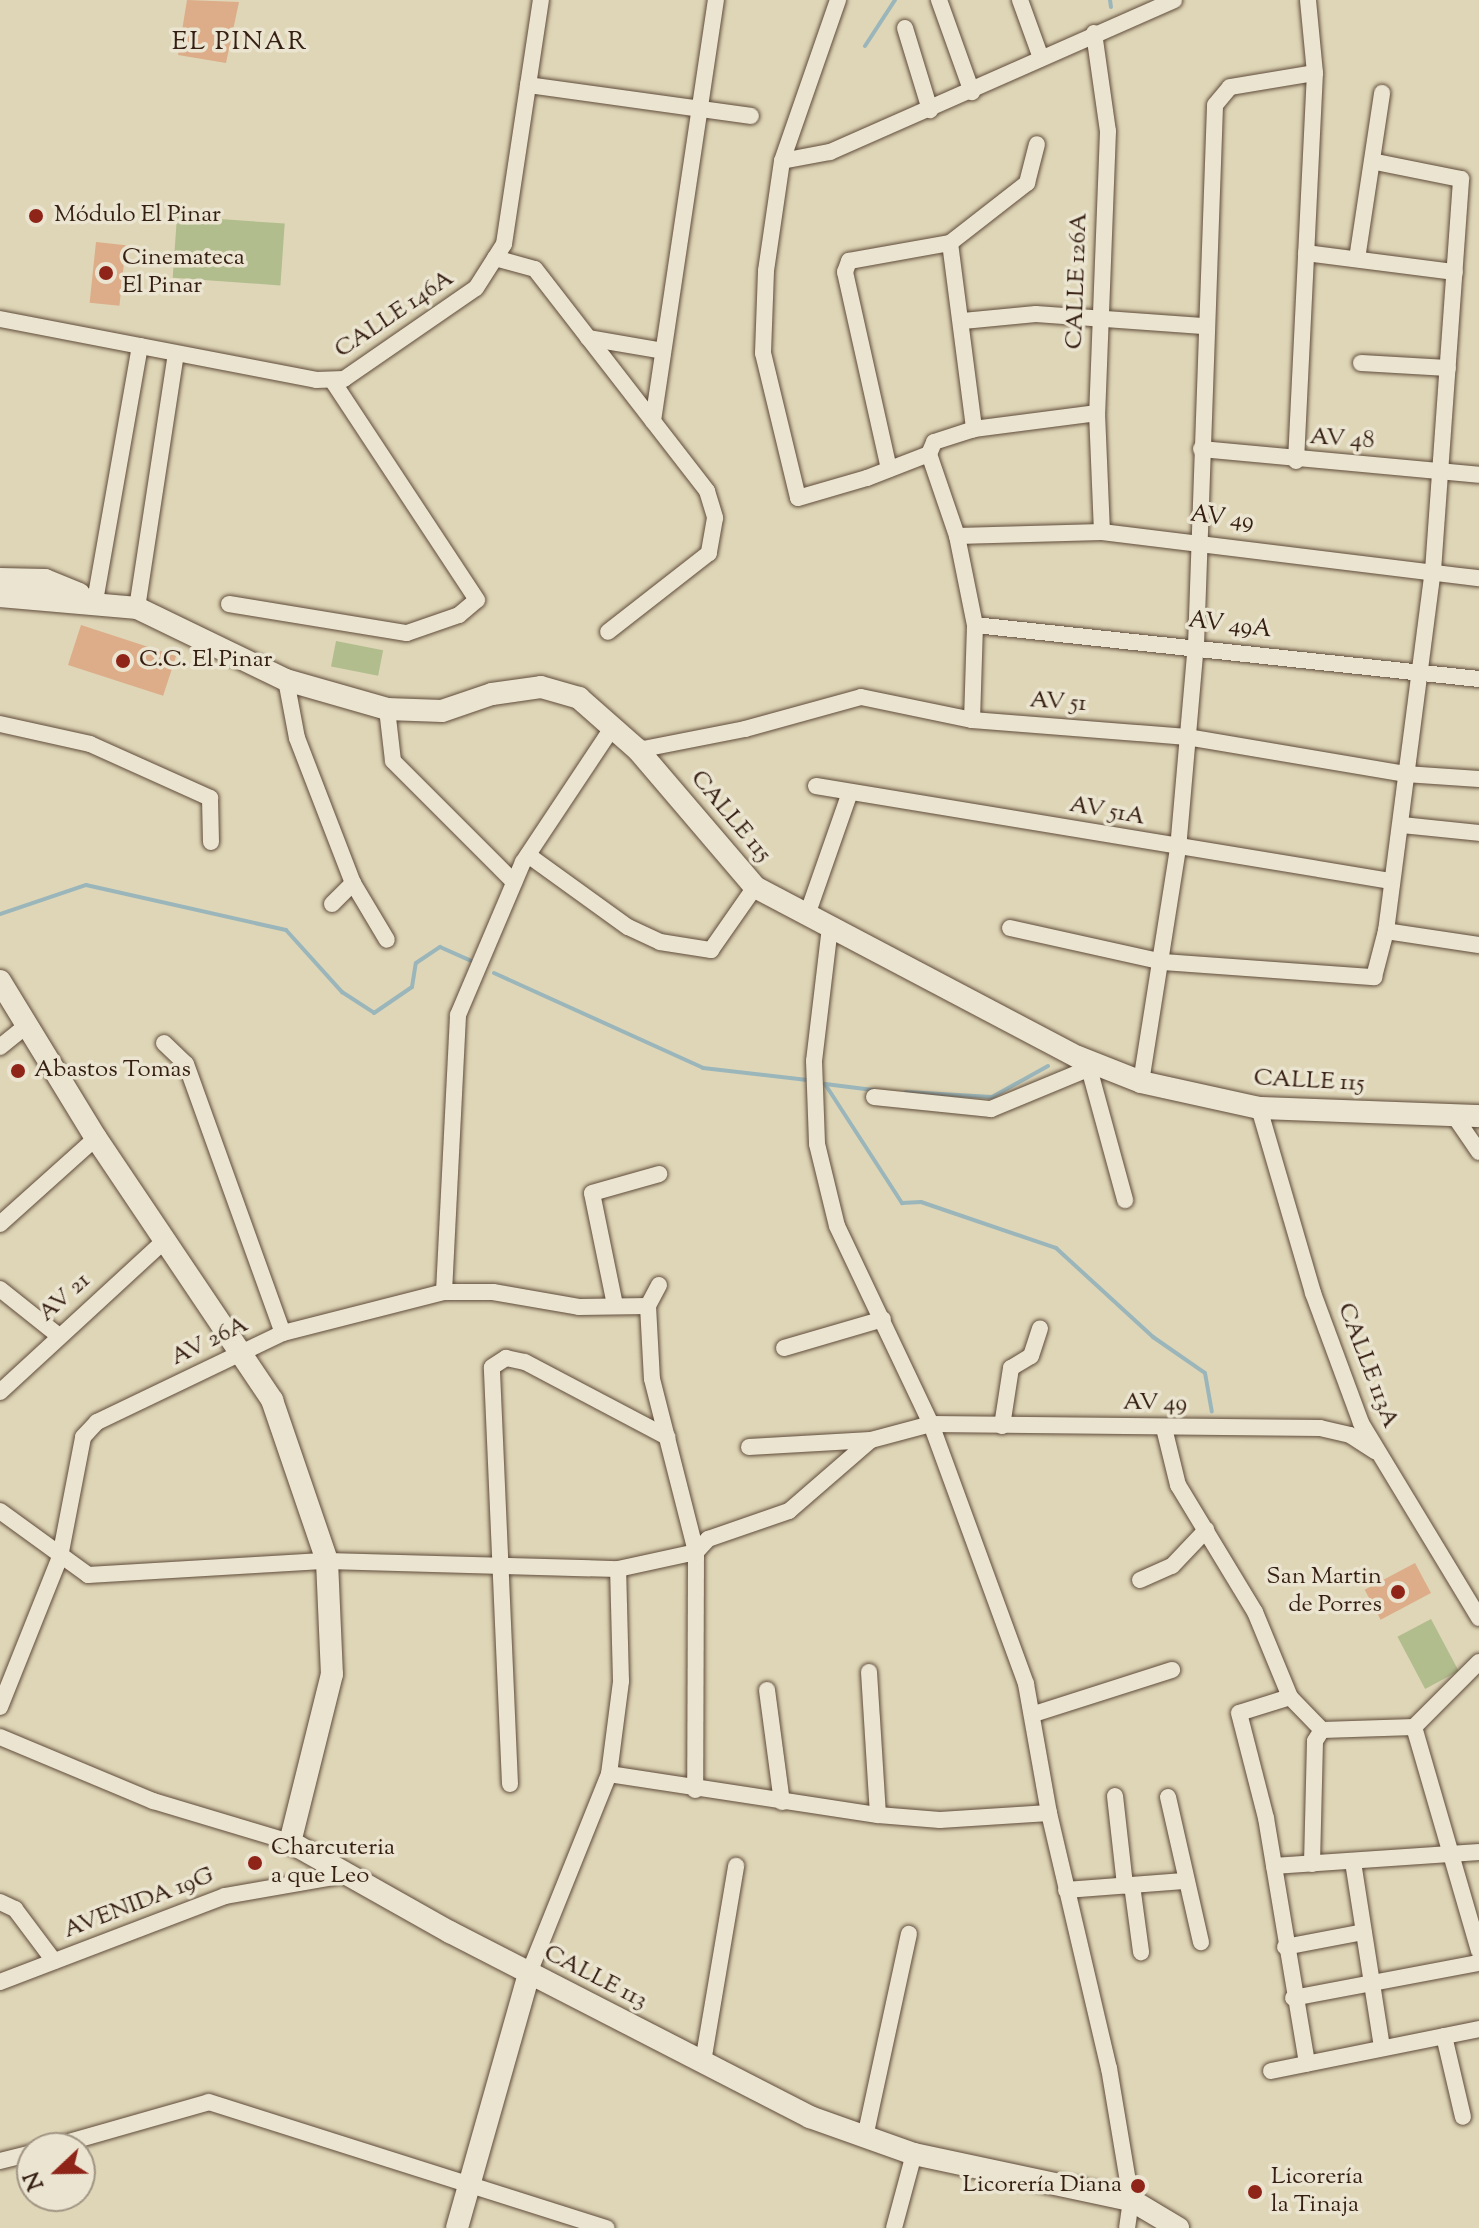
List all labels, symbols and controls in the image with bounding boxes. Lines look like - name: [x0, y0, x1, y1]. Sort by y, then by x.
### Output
- district label: EL PINAR: [172, 27, 308, 59]
- place label: Módulo El Pinar: [54, 202, 221, 230]
- marker: Módulo El Pinar: [25, 205, 47, 227]
- street label: CALLE 126A: [1061, 212, 1095, 350]
- place label: Cinemateca El Pinar: [122, 245, 245, 301]
- marker: Cinemateca El Pinar: [97, 264, 115, 282]
- street label: CALLE 146A: [330, 265, 460, 365]
- street label: AV 48: [1309, 423, 1375, 457]
- street label: AV 49: [1188, 501, 1256, 537]
- street label: AV 49A: [1187, 607, 1273, 645]
- place label: C.C. El Pinar: [139, 647, 272, 675]
- marker: C.C. El Pinar: [114, 652, 132, 670]
- street label: AV 51: [1029, 687, 1087, 719]
- street label: CALLE 115: [683, 765, 777, 869]
- street label: AV 51A: [1067, 791, 1147, 833]
- place label: Abastos Tomas: [34, 1057, 191, 1085]
- marker: Abastos Tomas: [9, 1062, 27, 1080]
- street label: CALLE 115: [1253, 1065, 1365, 1099]
- street label: AV 21: [33, 1267, 97, 1329]
- street label: CALLE 113A: [1330, 1299, 1404, 1433]
- street label: AV 26A: [166, 1311, 254, 1373]
- street label: AV 49: [1123, 1389, 1187, 1419]
- place label: San Martin de Porres: [1266, 1564, 1382, 1620]
- marker: San Martin de Porres: [1389, 1583, 1407, 1601]
- place label: Charcuteria a que Leo: [271, 1835, 395, 1891]
- marker: Charcuteria a que Leo: [246, 1854, 264, 1872]
- street label: AVENIDA 19G: [60, 1862, 218, 1946]
- street label: CALLE 113: [538, 1940, 652, 2016]
- north arrow: [16, 2132, 96, 2212]
- place label: Licorería la Tinaja: [1271, 2164, 1363, 2220]
- text: N: [17, 2166, 54, 2194]
- place label: Licorería Diana: [963, 2172, 1122, 2200]
- marker: Licorería Diana: [1129, 2177, 1147, 2195]
- marker: Licorería la Tinaja: [1246, 2183, 1264, 2201]

